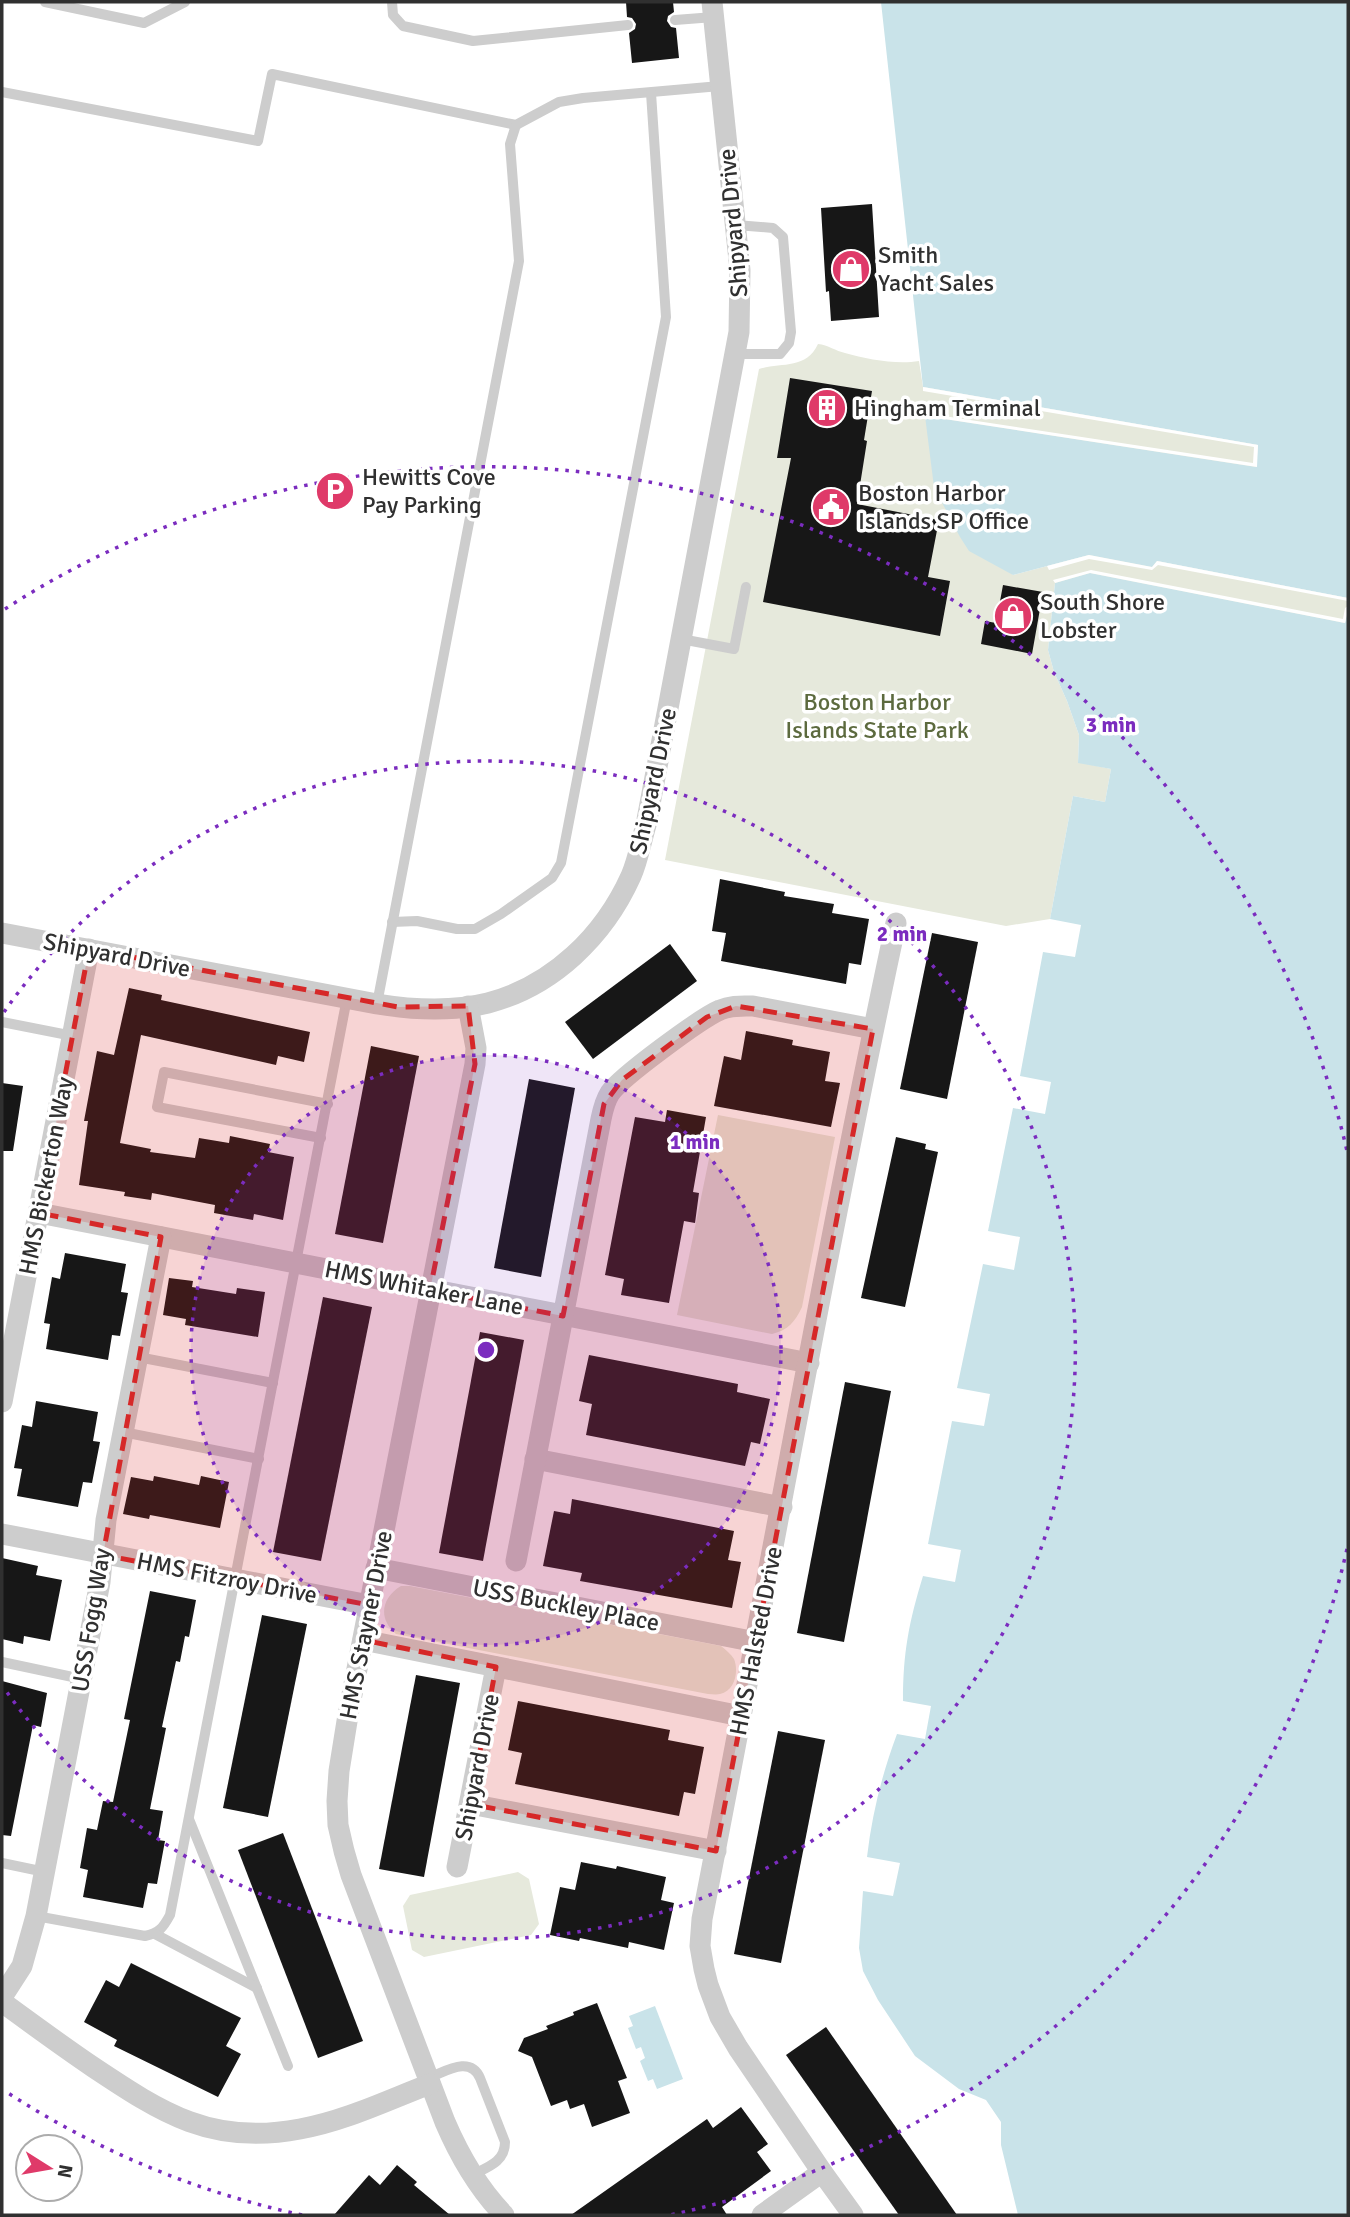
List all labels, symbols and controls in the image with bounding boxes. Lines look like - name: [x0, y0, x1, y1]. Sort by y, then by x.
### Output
- street label: Shipyard Drive: [712, 147, 754, 299]
- place label: Smith Yacht Sales: [878, 240, 994, 298]
- shop icon: Smith Yacht Sales: [830, 248, 872, 290]
- building icon: Hingham Terminal: [806, 387, 848, 429]
- place label: Hingham Terminal: [854, 393, 1041, 423]
- place label: Hewitts Cove Pay Parking: [362, 462, 496, 520]
- parking icon: Hewitts Cove Pay Parking: [314, 470, 356, 512]
- place label: Boston Harbor Islands SP Office: [858, 478, 1029, 536]
- public building icon: Boston Harbor Islands SP Office: [810, 486, 852, 528]
- place label: South Shore Lobster: [1040, 587, 1165, 645]
- shop icon: South Shore Lobster: [992, 595, 1034, 637]
- park label: Boston Harbor Islands State Park: [785, 687, 969, 745]
- street label: Shipyard Drive: [623, 705, 683, 857]
- text: 3 min: [1086, 712, 1136, 738]
- text: 2 min: [877, 921, 927, 947]
- street label: Shipyard Drive: [41, 926, 193, 984]
- street label: HMS Bickerton Way: [12, 1074, 80, 1278]
- text: 1 min: [670, 1129, 720, 1155]
- street label: HMS Whitaker Lane: [322, 1254, 526, 1322]
- centre of rings: [474, 1338, 498, 1362]
- street label: HMS Stayner Drive: [333, 1528, 399, 1722]
- street label: HMS Halsted Drive: [723, 1544, 789, 1738]
- street label: USS Fogg Way: [65, 1546, 117, 1694]
- street label: HMS Fitzroy Drive: [134, 1546, 320, 1610]
- street label: USS Buckley Place: [470, 1572, 662, 1638]
- street label: Shipyard Drive: [448, 1691, 506, 1843]
- north arrow: [14, 2133, 84, 2203]
- text: N: [52, 2162, 78, 2180]

